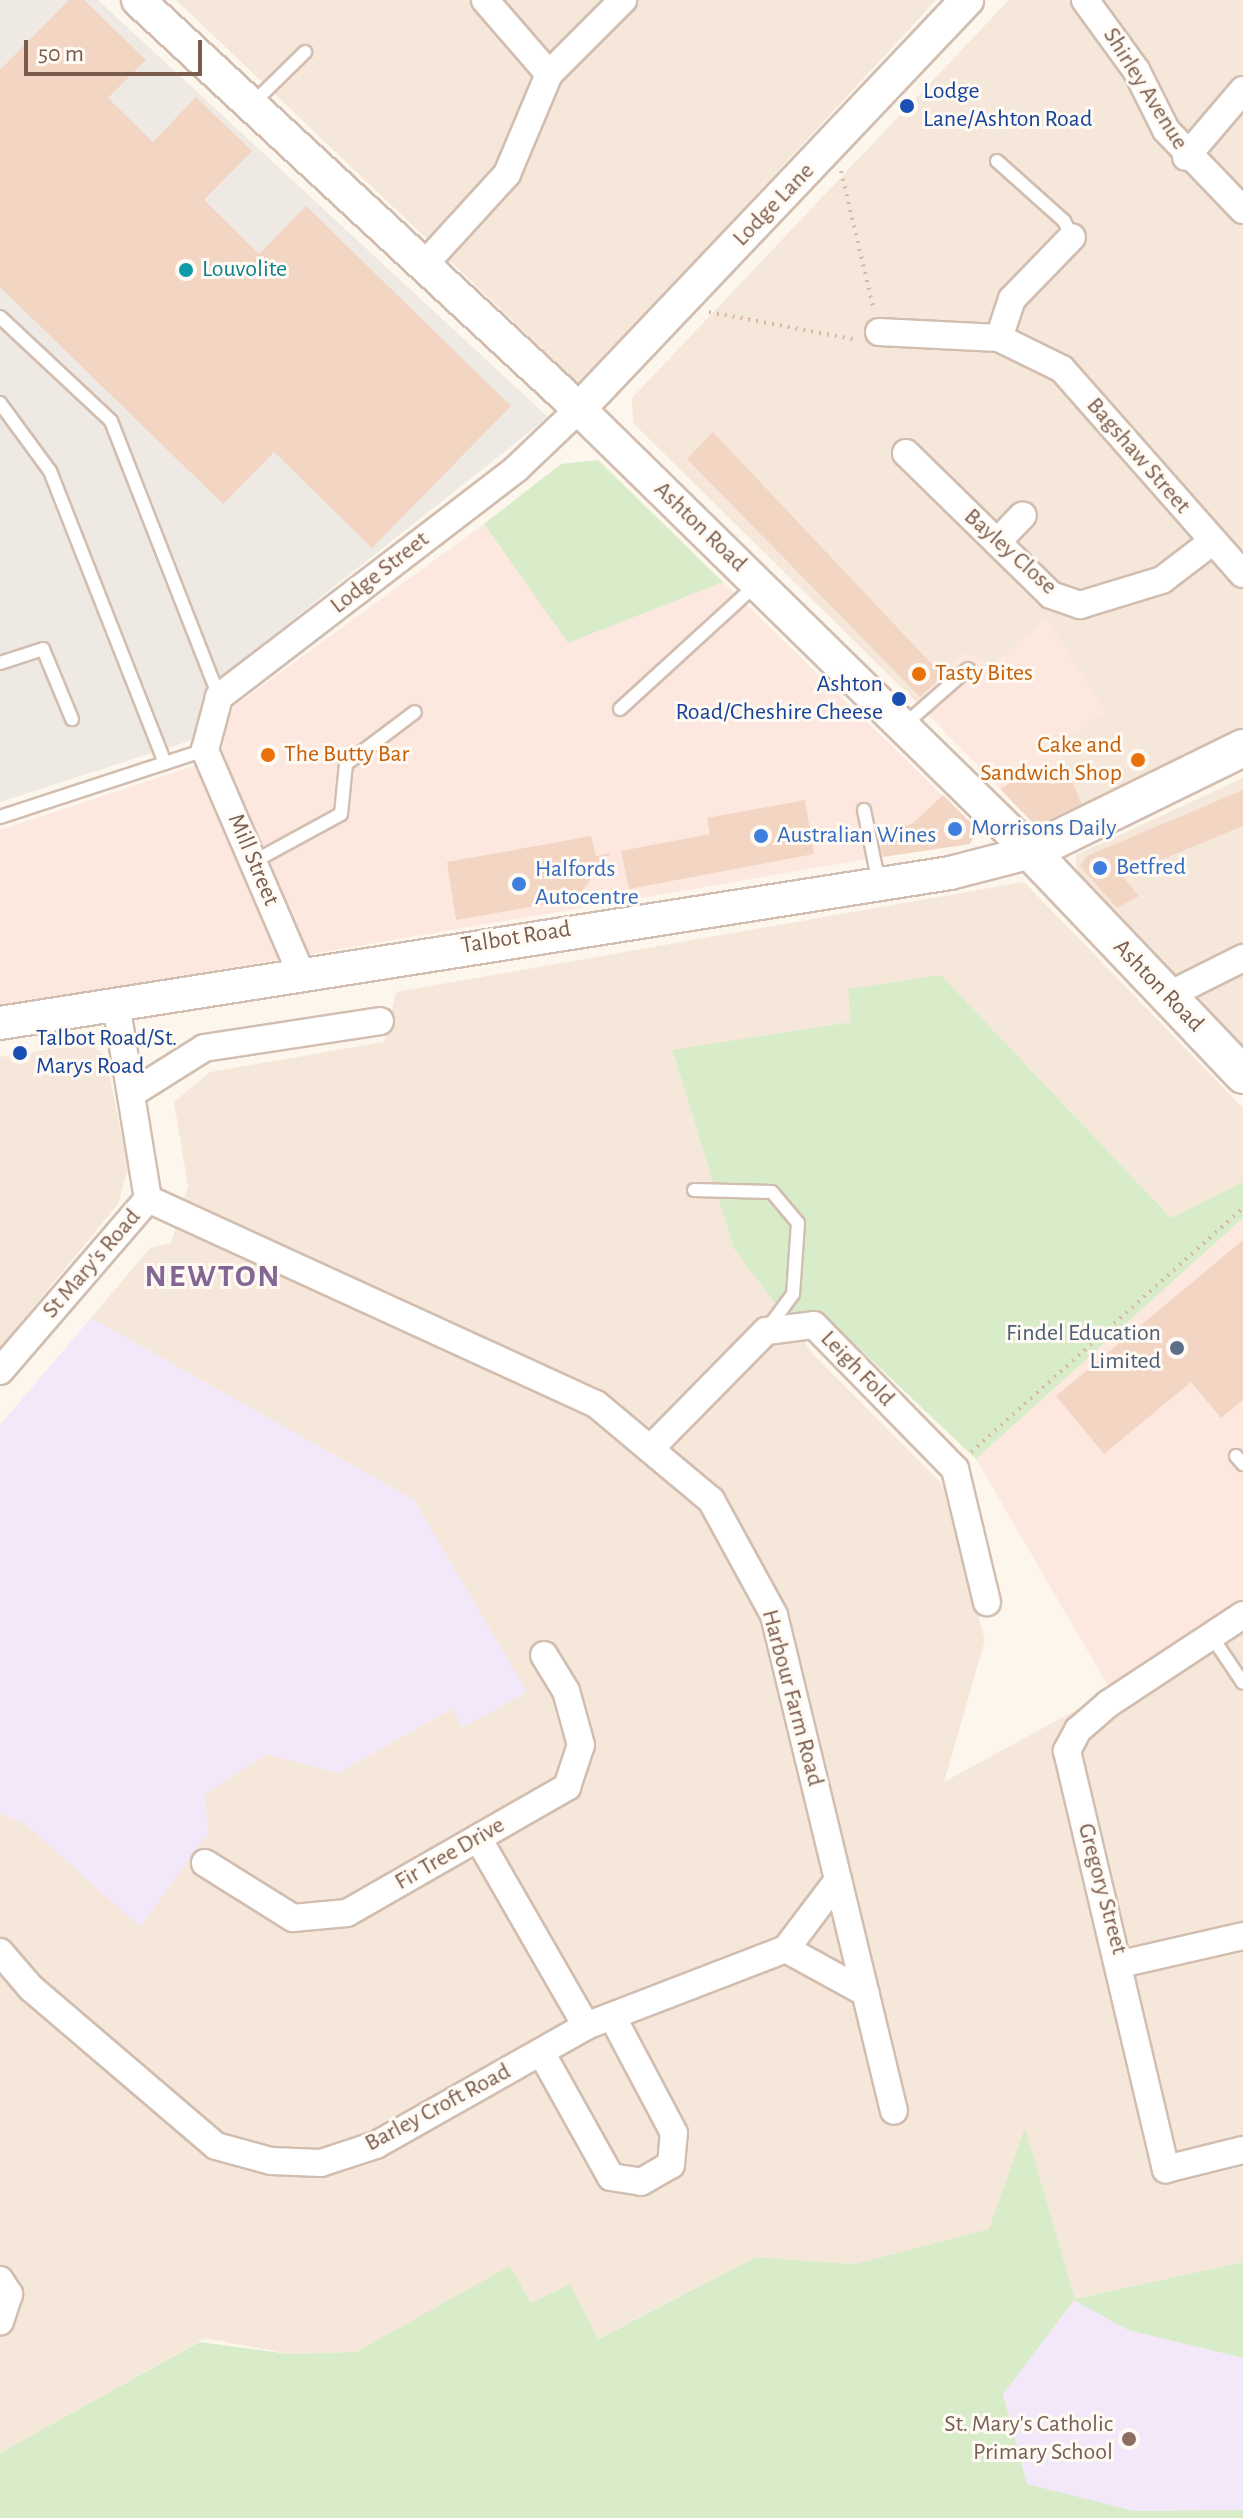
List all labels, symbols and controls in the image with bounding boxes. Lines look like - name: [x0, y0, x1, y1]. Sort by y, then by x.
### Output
- street label: Shirley Avenue: [1096, 23, 1194, 155]
- scale bar: [28, 24, 206, 74]
- text: 50 m: [38, 42, 84, 66]
- place label: Lodge Lane/Ashton Road: [923, 78, 1092, 134]
- marker: Lodge Lane/Ashton Road: [898, 97, 916, 115]
- street label: Lodge Lane: [727, 157, 821, 253]
- place label: Louvolite: [202, 256, 287, 284]
- marker: Louvolite: [177, 261, 195, 279]
- street label: Bagshaw Street: [1080, 392, 1196, 520]
- street label: Ashton Road: [647, 476, 753, 578]
- street label: Bayley Close: [958, 503, 1062, 601]
- street label: Lodge Street: [325, 526, 435, 620]
- place label: Tasty Bites: [935, 660, 1033, 688]
- marker: Tasty Bites: [910, 665, 928, 683]
- place label: Ashton Road/Cheshire Cheese: [675, 671, 883, 727]
- marker: Ashton Road/Cheshire Cheese: [890, 690, 908, 708]
- place label: Cake and Sandwich Shop: [980, 732, 1122, 788]
- place label: The Butty Bar: [284, 741, 409, 769]
- marker: The Butty Bar: [259, 746, 277, 764]
- marker: Cake and Sandwich Shop: [1129, 751, 1147, 769]
- street label: Mill Street: [221, 810, 285, 910]
- place label: Morrisons Daily: [971, 815, 1117, 843]
- marker: Morrisons Daily: [946, 820, 964, 838]
- place label: Australian Wines: [777, 822, 936, 850]
- marker: Australian Wines: [752, 827, 770, 845]
- place label: Betfred: [1116, 854, 1186, 882]
- place label: Halfords Autocentre: [535, 856, 639, 912]
- marker: Betfred: [1091, 859, 1109, 877]
- marker: Halfords Autocentre: [510, 875, 528, 893]
- street label: Talbot Road: [459, 915, 573, 961]
- street label: Ashton Road: [1107, 933, 1209, 1039]
- place label: Talbot Road/St. Marys Road: [36, 1025, 177, 1081]
- marker: Talbot Road/St. Marys Road: [11, 1044, 29, 1062]
- street label: St Mary's Road: [37, 1203, 147, 1325]
- district label: NEWTON: [144, 1257, 282, 1295]
- place label: Findel Education Limited: [1006, 1320, 1161, 1376]
- street label: Leigh Fold: [814, 1325, 900, 1413]
- marker: Findel Education Limited: [1168, 1339, 1186, 1357]
- street label: Harbour Farm Road: [755, 1607, 829, 1789]
- street label: Fir Tree Drive: [390, 1811, 510, 1897]
- street label: Gregory Street: [1071, 1820, 1133, 1958]
- street label: Barley Croft Road: [360, 2058, 516, 2158]
- place label: St. Mary's Catholic Primary School: [944, 2411, 1113, 2467]
- marker: St. Mary's Catholic Primary School: [1120, 2430, 1138, 2448]

